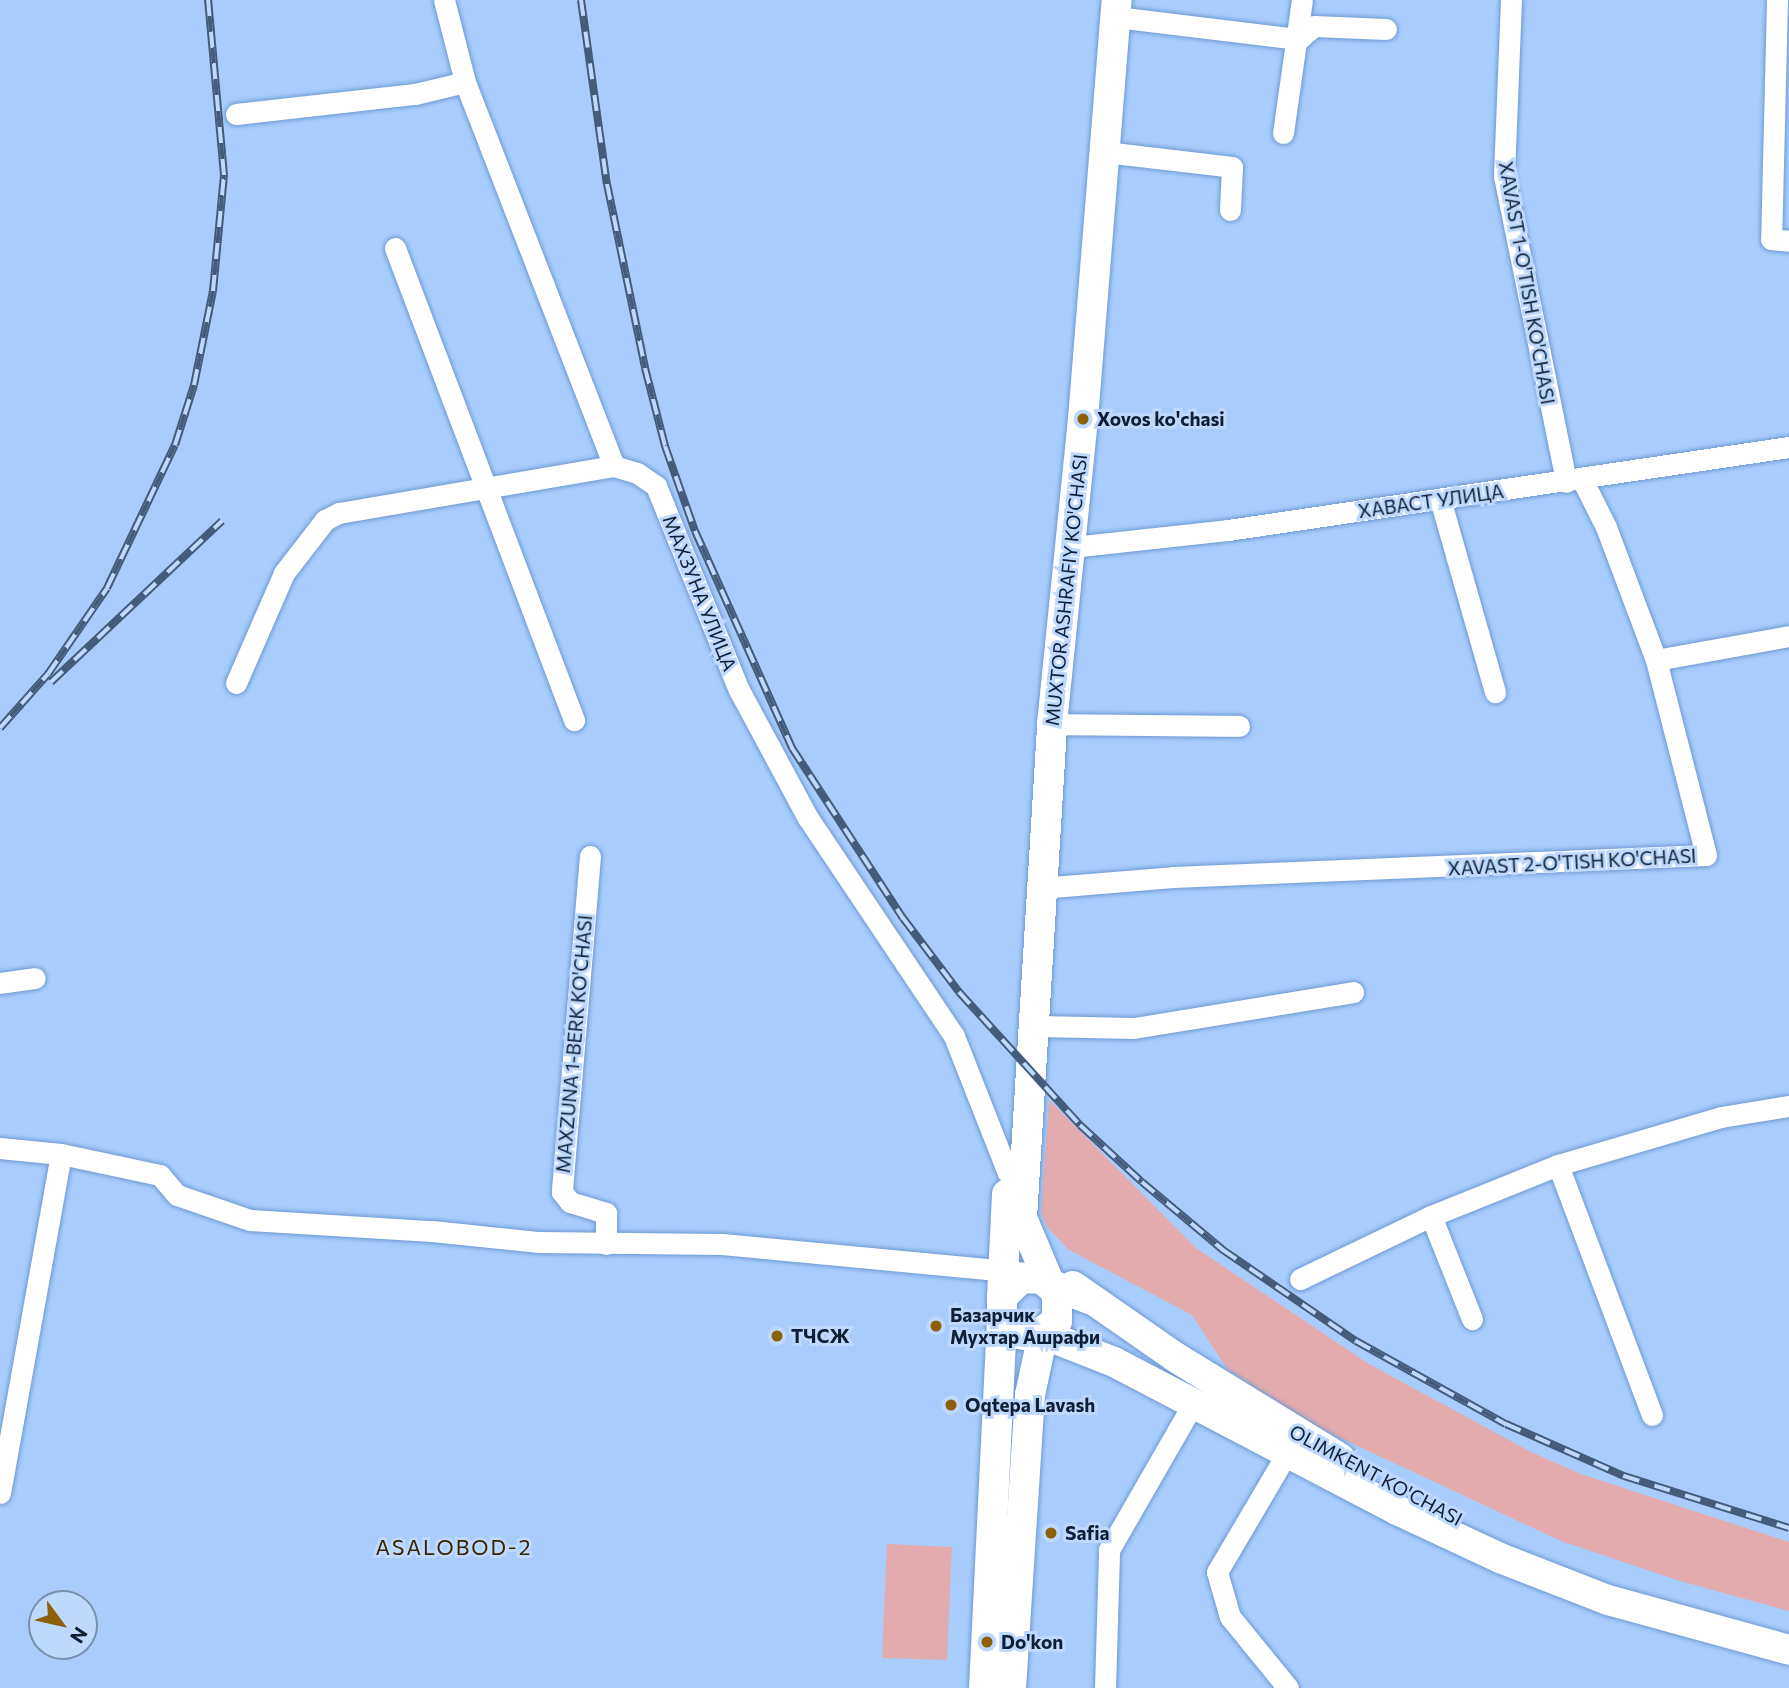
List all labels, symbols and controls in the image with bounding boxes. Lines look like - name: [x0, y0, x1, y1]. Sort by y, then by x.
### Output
- street label: XAVAST 1-O'TISH KO'CHASI: [1494, 160, 1560, 406]
- place label: Xovos ko'chasi: [1097, 408, 1225, 430]
- marker: Xovos ko'chasi: [1075, 411, 1091, 427]
- street label: MUXTOR ASHRAFIY KO'CHASI: [1040, 453, 1092, 727]
- street label: ХАВАСТ УЛИЦА: [1357, 479, 1505, 523]
- street label: МАХЗУНА УЛИЦА: [658, 512, 742, 674]
- street label: XAVAST 2-O'TISH KO'CHASI: [1447, 844, 1697, 880]
- street label: MAXZUNA 1-BERK KO'CHASI: [551, 914, 597, 1174]
- place label: Базарчик Мухтар Ашрафи: [950, 1304, 1100, 1348]
- marker: Базарчик Мухтар Ашрафи: [928, 1318, 944, 1334]
- place label: ТЧСЖ: [791, 1325, 850, 1347]
- marker: ТЧСЖ: [769, 1328, 785, 1344]
- place label: Oqtepa Lavash: [965, 1394, 1095, 1416]
- marker: Oqtepa Lavash: [943, 1397, 959, 1413]
- street label: OLIMKENT KO'CHASI: [1286, 1420, 1466, 1530]
- place label: Safia: [1065, 1522, 1110, 1544]
- marker: Safia: [1043, 1525, 1059, 1541]
- district label: ASALOBOD-2: [377, 1534, 531, 1560]
- north arrow: [28, 1590, 98, 1660]
- text: N: [66, 1623, 93, 1648]
- place label: Do'kon: [1001, 1631, 1063, 1653]
- marker: Do'kon: [979, 1634, 995, 1650]

